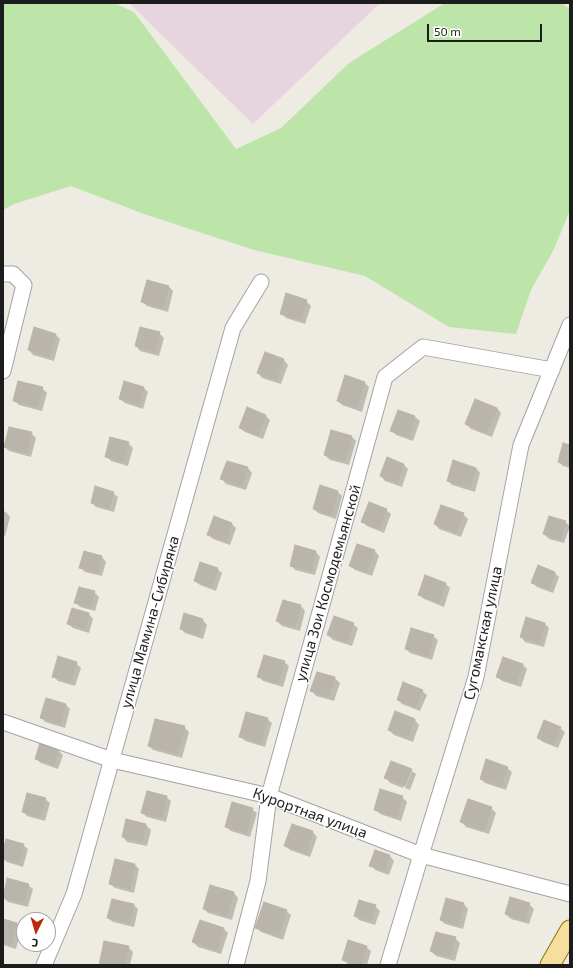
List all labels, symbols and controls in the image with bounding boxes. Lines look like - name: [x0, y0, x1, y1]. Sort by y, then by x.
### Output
- scale bar: [429, 16, 544, 42]
- text: 50 m: [434, 24, 461, 38]
- street label: улица Зои Космодемьянской: [291, 482, 365, 684]
- street label: улица Мамина-Сибиряка: [117, 534, 183, 710]
- street label: Сугомакская улица: [460, 564, 506, 702]
- street label: Курортная улица: [250, 784, 370, 842]
- north arrow: [16, 912, 56, 952]
- text: С: [31, 937, 39, 950]

